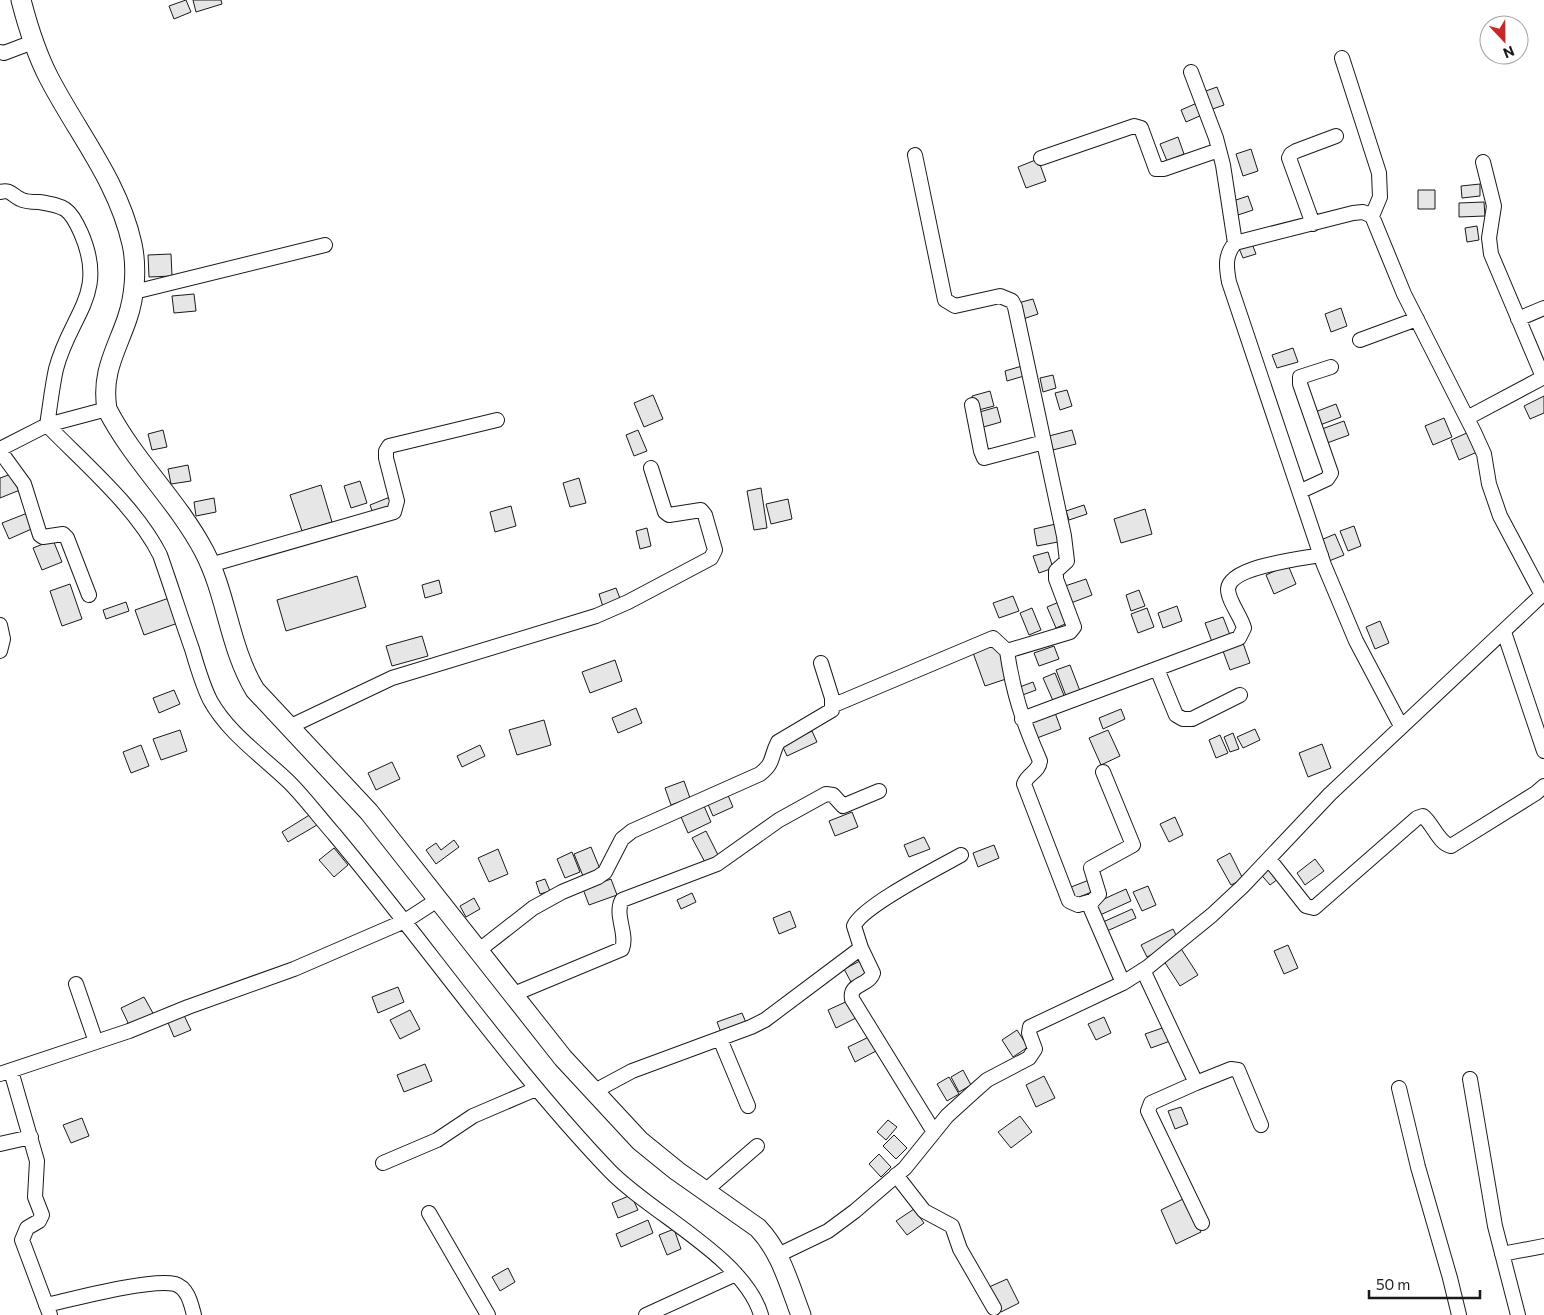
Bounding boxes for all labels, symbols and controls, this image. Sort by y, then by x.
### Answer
north arrow [1479,15,1529,65]
text: N [1501,43,1517,62]
scale bar [1369,1268,1480,1300]
text: 50 m [1376,1275,1410,1293]

